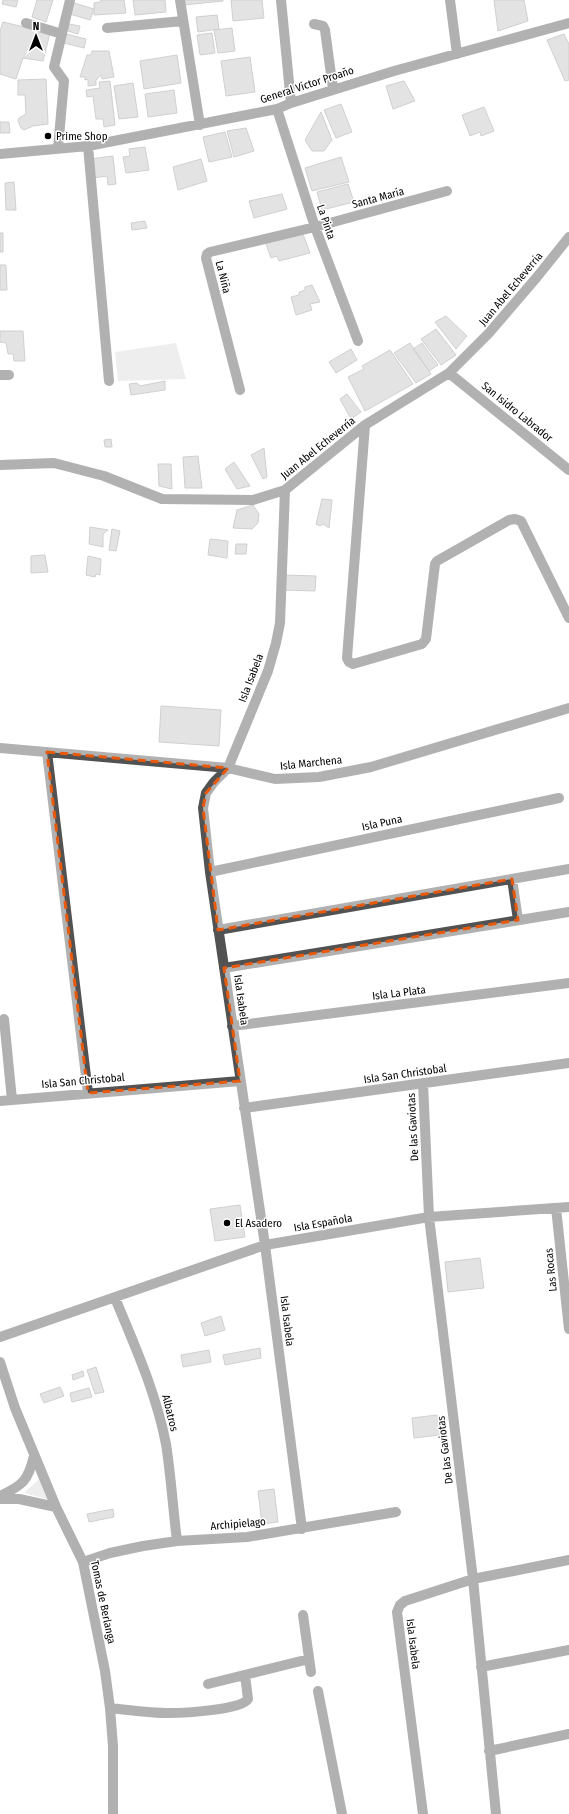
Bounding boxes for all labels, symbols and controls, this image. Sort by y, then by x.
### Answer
north arrow [16,16,56,56]
text: N [33,20,39,33]
street label: General Victor Proaño [259,64,356,106]
place label: Prime Shop [56,130,108,143]
marker: Prime Shop [43,131,53,141]
street label: Santa María [351,185,405,211]
street label: La Pinta [314,203,338,241]
street label: Juan Abel Echeverria [476,250,546,328]
street label: La Niña [213,259,233,295]
street label: San Isidro Labrador [479,379,555,445]
street label: Juan Abel Echeverría [278,414,358,482]
street label: Isla Isabela [236,652,266,704]
street label: Isla Marchena [279,753,343,773]
street label: Isla Puna [361,812,403,834]
street label: Isla Isabela [231,974,251,1026]
street label: Isla La Plata [371,983,427,1003]
street label: Isla San Christobal [363,1062,447,1086]
street label: Isla San Christobal [41,1071,125,1091]
street label: De las Gaviotas [405,1092,421,1161]
street label: Isla Española [293,1211,353,1235]
place label: El Asadero [235,1217,282,1230]
marker: El Asadero [222,1218,232,1228]
street label: Las Rocas [542,1247,560,1292]
street label: Isla Isabela [277,1295,297,1347]
street label: Albatros [159,1393,181,1433]
street label: De las Gaviotas [434,1415,456,1485]
street label: Archipielago [210,1515,266,1533]
street label: Tomas de Berlanga [88,1559,118,1645]
street label: Isla Isabela [403,1618,423,1670]

